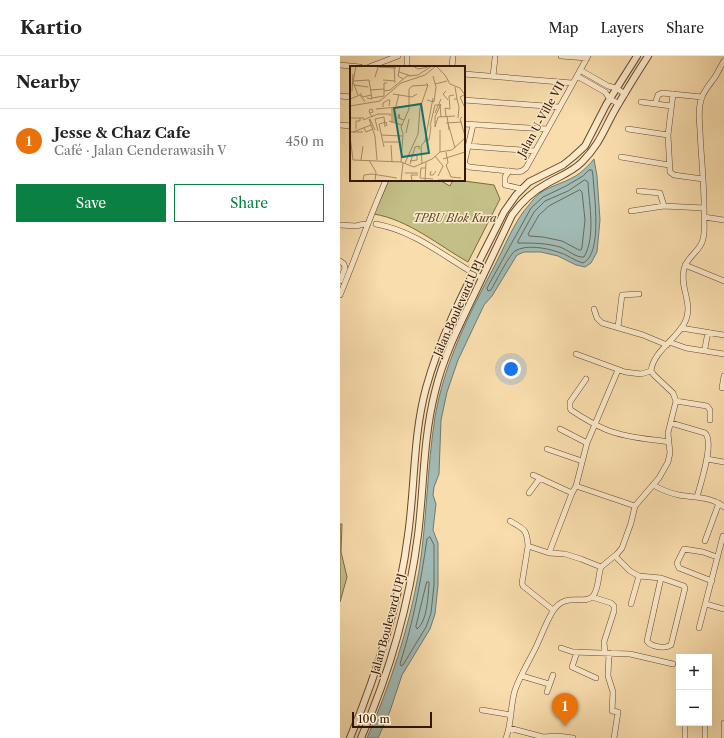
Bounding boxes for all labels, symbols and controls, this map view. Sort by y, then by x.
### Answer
text: Kartio [20,16,82,39]
text: Map [548,19,578,37]
text: Layers [600,19,644,37]
text: Share [666,19,704,37]
inset map [350,66,465,181]
text: Nearby [16,72,80,92]
street label: Jalan U-Ville VII [514,79,568,161]
text: Jesse & Chaz Cafe [54,123,190,142]
text: 1 [26,133,32,149]
text: 450 m [286,133,324,149]
text: Café · Jalan Cenderawasih V [54,142,227,158]
button: Save [16,184,166,222]
button: Share [174,184,324,222]
park label: TPBU Blok Kura [413,211,497,225]
street label: Jalan Boulevard UPJ [430,258,486,360]
your location [501,359,521,379]
street label: Jalan Boulevard UPJ [367,572,408,678]
map controls [676,654,712,726]
button: + [676,654,712,690]
button: − [676,690,712,726]
pin: 1 [552,693,578,726]
scale bar [352,710,432,729]
text: 100 m [358,712,390,726]

